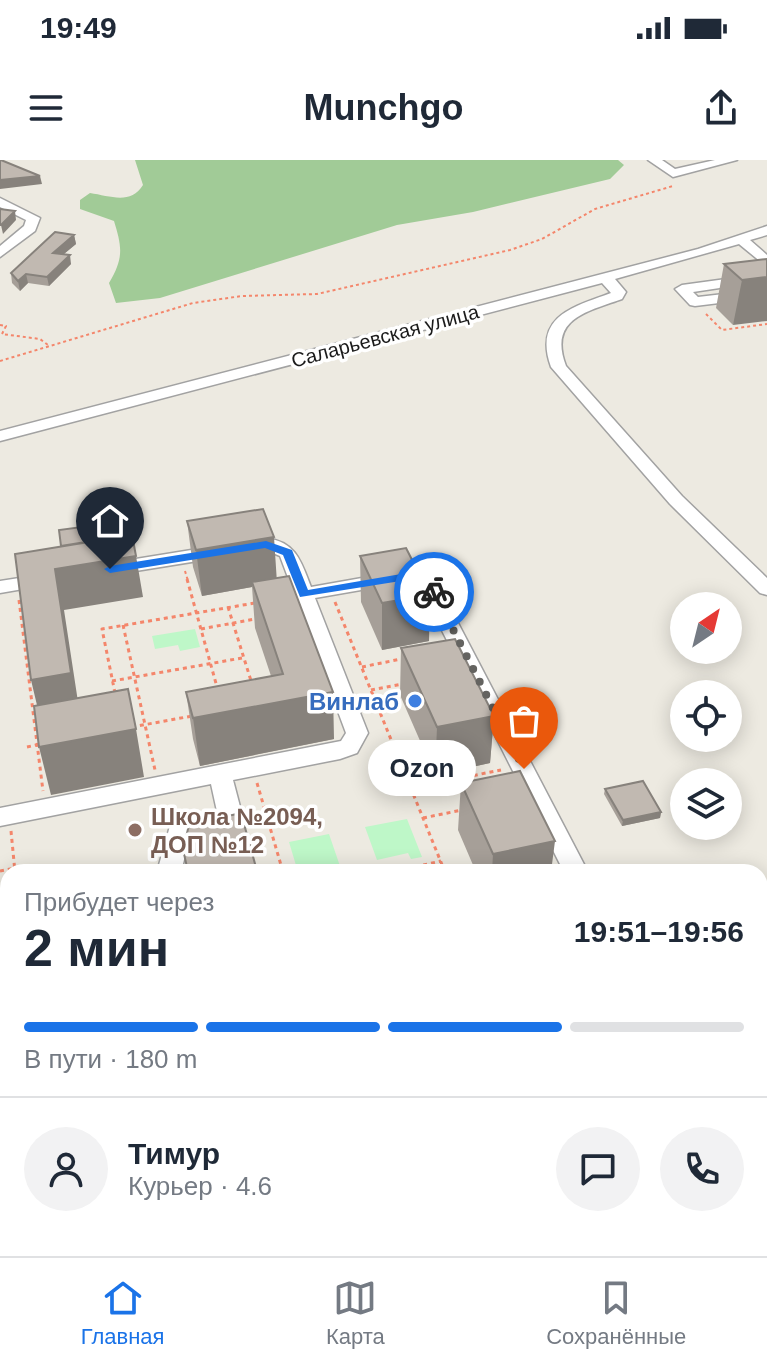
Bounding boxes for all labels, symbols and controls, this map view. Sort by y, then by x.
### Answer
text: 19:49 [40,11,117,44]
icon: menu [24,86,68,130]
icon: share [699,86,743,130]
text: Munchgo [304,87,463,128]
street label: Саларьевская улица [289,300,482,372]
pin [76,487,144,569]
icon: home [88,499,132,543]
courier [394,552,474,632]
icon: bike [412,570,456,614]
north arrow [670,592,742,664]
map controls [670,592,742,840]
button: locate [670,680,742,752]
pin [490,687,558,769]
place label: Винлаб [309,688,399,715]
marker: Винлаб [406,692,424,710]
icon: bag [502,699,546,743]
callout: Ozon [368,741,476,797]
text: Ozon [390,753,455,783]
button: layers [670,768,742,840]
place label: Школа №2094, ДОП №12 [151,803,323,858]
marker: Школа №2094, ДОП №12 [126,821,144,839]
text: Прибудет через [24,887,214,917]
text: 19:51–19:56 [574,915,744,948]
text: 2 мин [24,919,169,977]
text: В пути · 180 m [24,1044,197,1074]
button: person [24,1127,108,1211]
button: chat [556,1127,640,1211]
button: phone [660,1127,744,1211]
text: Тимур [128,1137,220,1170]
text: Курьер · 4.6 [128,1171,272,1201]
tab: Главная [81,1276,164,1350]
tab: Карта [326,1276,385,1350]
tab: Сохранённые [546,1276,686,1350]

